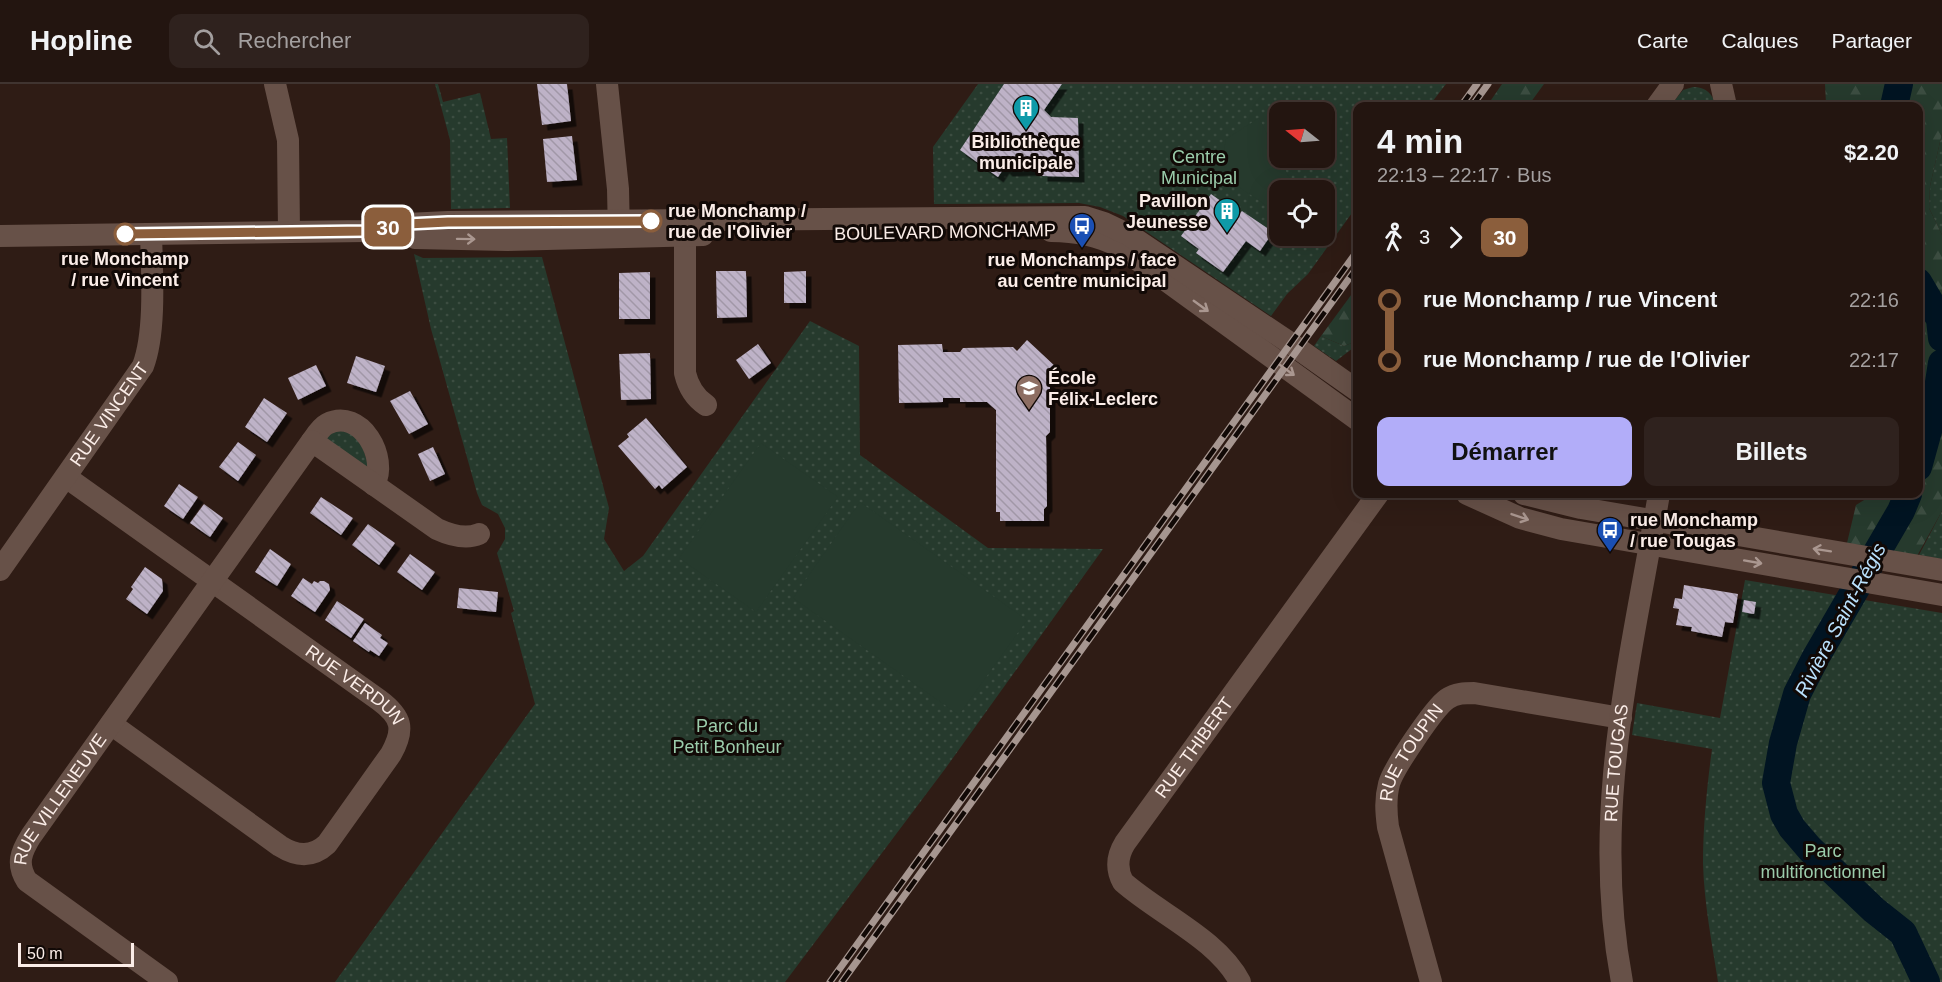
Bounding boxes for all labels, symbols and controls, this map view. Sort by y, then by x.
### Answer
search box [169,14,589,68]
text: Hopline [30,25,133,56]
icon: search [190,25,223,58]
text: Rechercher [238,28,351,53]
text: Carte [1637,29,1688,52]
text: Calques [1721,29,1798,52]
text: Partager [1831,29,1912,52]
building icon: Bibliothèque municipale [1011,93,1041,131]
north arrow [1269,102,1335,168]
map controls [1269,102,1335,246]
text: 4 min [1377,123,1463,160]
place label: Bibliothèque municipale [972,132,1081,173]
text: $2.20 [1844,140,1899,165]
park label: Centre Municipal [1161,147,1237,188]
text: 22:13 – 22:17 · Bus [1377,164,1552,186]
button: locate [1269,180,1335,246]
place label: Pavillon Jeunesse [1126,191,1208,232]
building icon: Pavillon Jeunesse [1212,196,1242,234]
place label: rue Monchamp / rue de l'Olivier [668,201,806,242]
line badge: 30 [361,208,415,246]
marker: rue Monchamp / rue de l'Olivier [640,210,662,232]
bus stop icon: rue Monchamps / face au centre municipal [1067,211,1097,249]
text: 30 [376,216,400,239]
street label: BOULEVARD MONCHAMP [834,220,1056,244]
icon: walk [1377,221,1410,254]
icon: forward [1439,221,1472,254]
marker: rue Monchamp / rue Vincent [114,223,136,245]
text: 3 [1419,226,1430,248]
text: 30 [1493,226,1516,249]
one-way arrow [455,233,475,244]
place label: rue Monchamp / rue Vincent [61,249,189,290]
place label: rue Monchamps / face au centre municipal [987,250,1177,291]
text: rue Monchamp / rue Vincent [1423,287,1717,312]
text: 22:16 [1849,289,1899,311]
one-way arrow [1193,300,1209,312]
text: rue Monchamp / rue de l'Olivier [1423,347,1750,372]
text: 22:17 [1849,349,1899,371]
street label: RUE VINCENT [66,359,152,470]
one-way arrow [1279,364,1295,377]
place label: École Félix-Leclerc [1048,367,1158,409]
school or university icon: École Félix-Leclerc [1014,373,1044,411]
button: Démarrer [1377,417,1632,486]
button: Billets [1644,417,1899,486]
place label: rue Monchamp / rue Tougas [1630,510,1758,551]
one-way arrow [1510,513,1529,524]
bus stop icon: rue Monchamp / rue Tougas [1595,515,1625,553]
water label: Rivière Saint-Régis [1790,539,1890,701]
one-way arrow [1813,544,1832,555]
one-way arrow [1742,557,1762,568]
street label: RUE VERDUN [302,641,408,728]
street label: RUE THIBERT [1151,693,1237,802]
street label: RUE TOUPIN [1376,700,1447,802]
street label: RUE TOUGAS [1601,703,1632,822]
park label: Parc du Petit Bonheur [672,716,782,757]
street label: RUE VILLENEUVE [10,730,110,866]
park label: Parc multifonctionnel [1760,841,1886,882]
scale bar [18,940,134,968]
text: 50 m [27,945,63,962]

